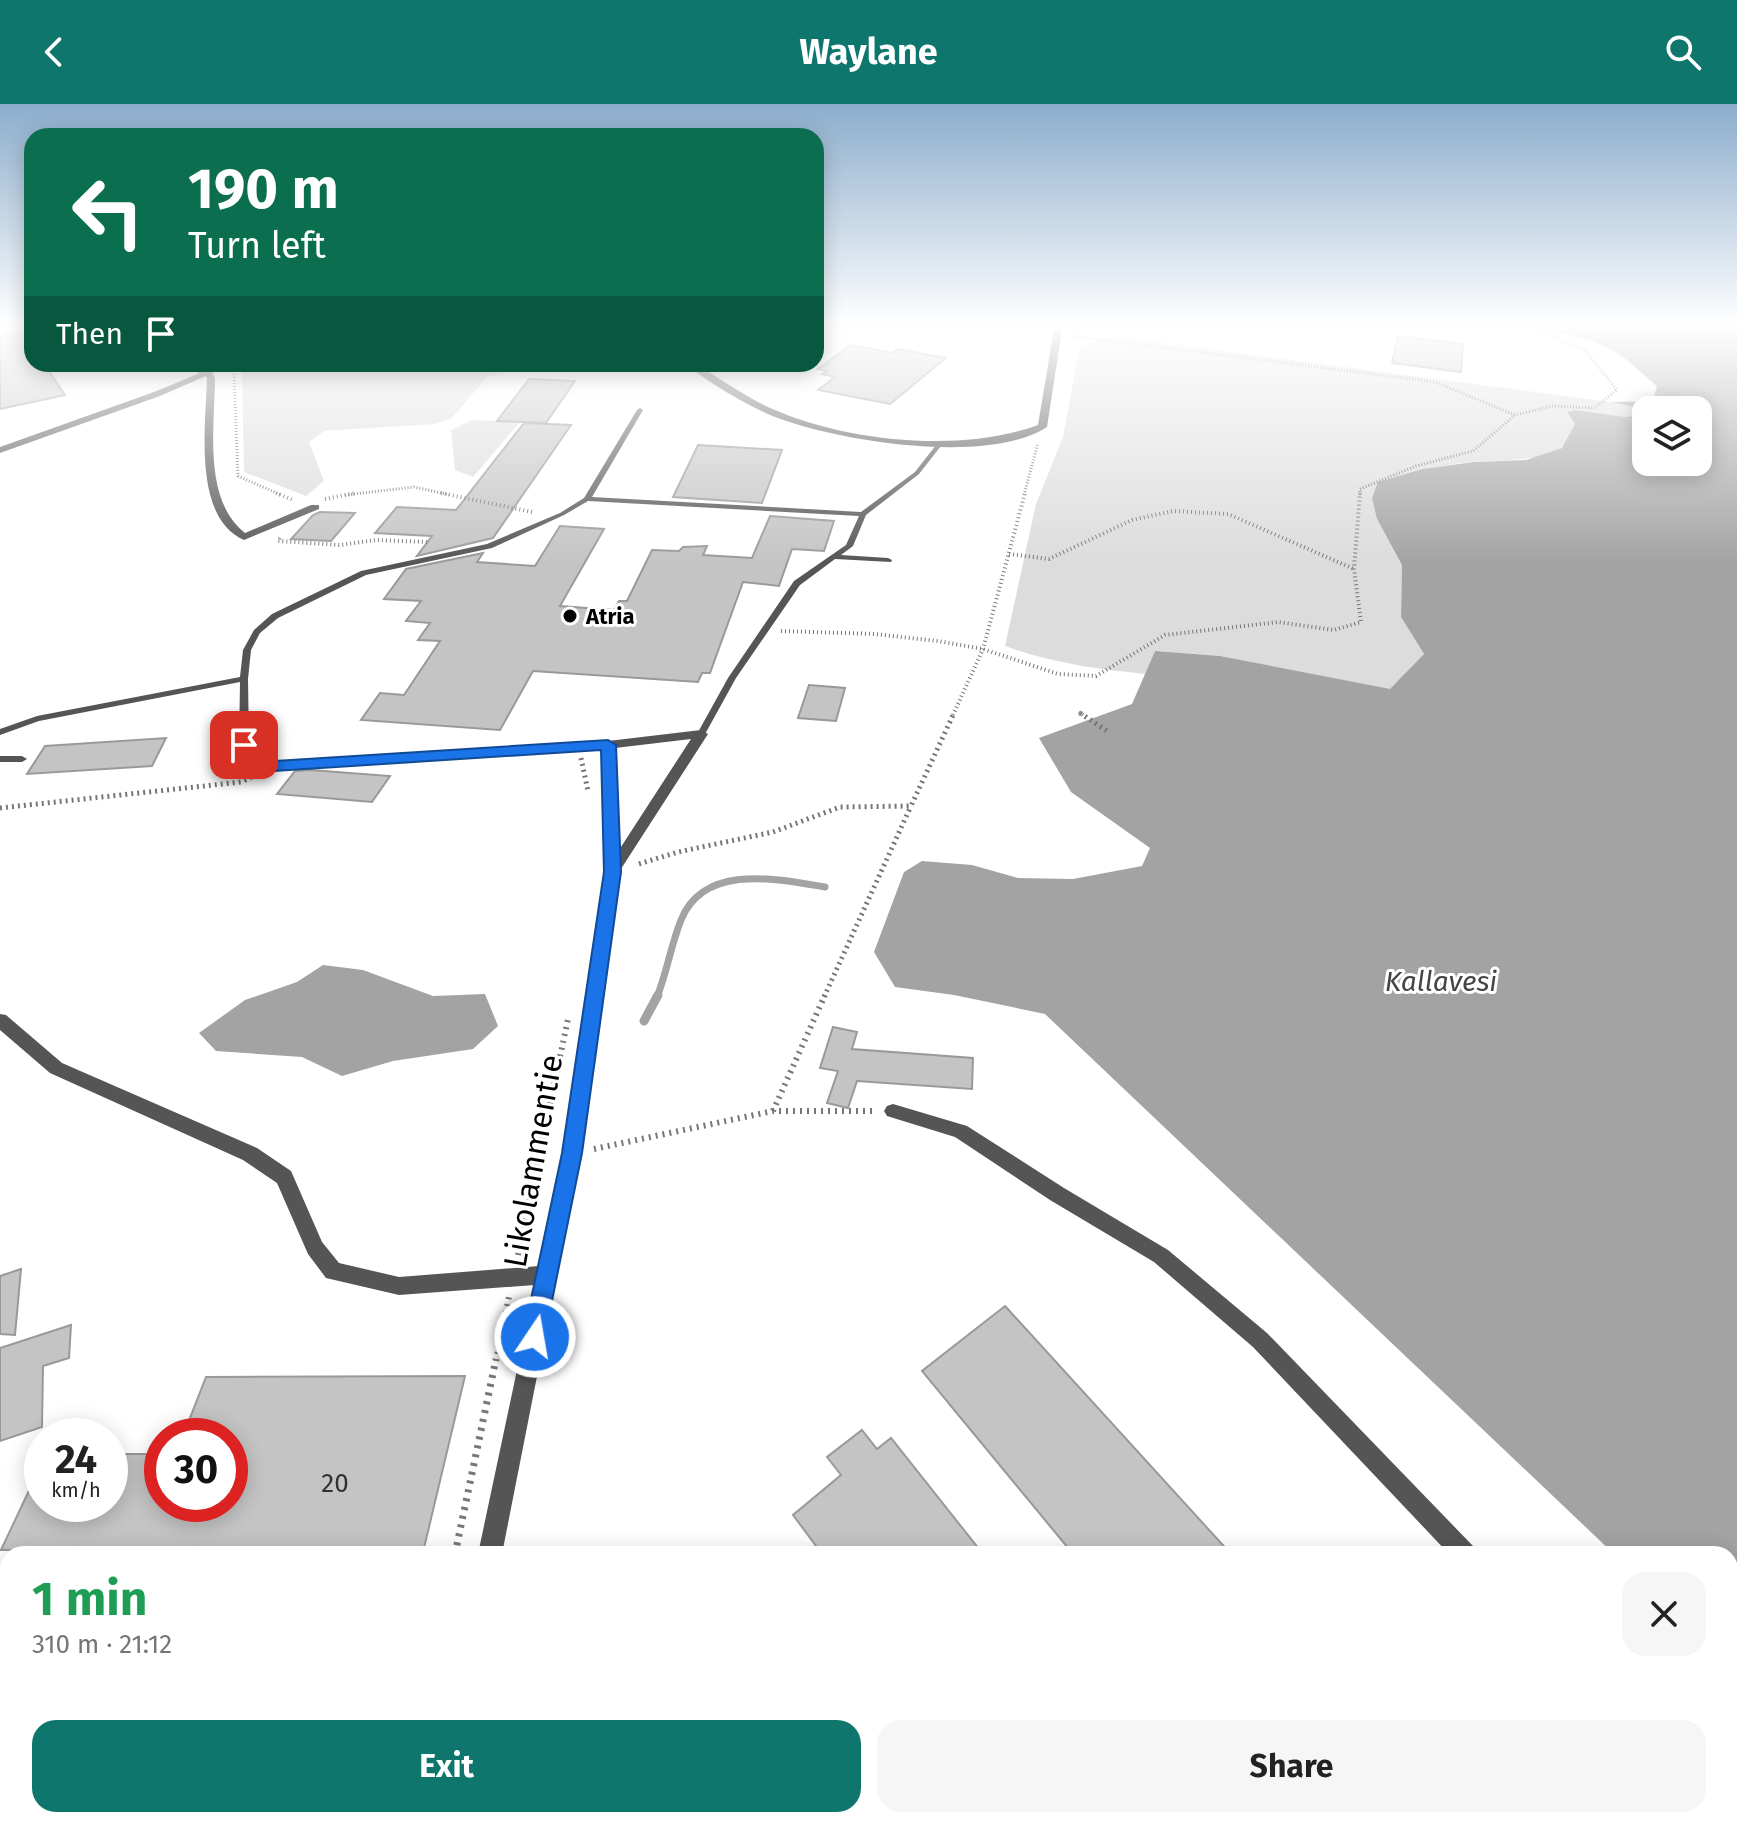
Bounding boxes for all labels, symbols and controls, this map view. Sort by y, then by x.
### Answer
icon: back [32,30,76,74]
text: Waylane [799,30,938,74]
icon: search [1661,30,1705,74]
text: 190 m [188,156,339,223]
icon: left [56,160,160,264]
text: Turn left [188,224,326,268]
icon: arrive [139,312,183,356]
text: Then [56,316,123,352]
map controls [1632,396,1712,476]
button: layers [1632,396,1712,476]
place label: Atria [585,603,635,630]
marker: Atria [561,607,579,625]
pin [210,711,278,779]
icon: arrive [222,723,266,767]
water label: Kallavesi [1385,965,1497,998]
street label: Likolammentie [496,1052,570,1270]
position arrow [493,1295,577,1379]
speed limit sign: 30 [144,1418,248,1522]
text: 24 [55,1436,97,1484]
house number: 20 [321,1468,349,1499]
text: km/h [51,1478,101,1502]
text: 1 min [32,1570,147,1628]
button: close [1622,1572,1706,1656]
text: 310 m · 21:12 [32,1629,172,1660]
button: Exit [32,1720,861,1812]
button: Share [877,1720,1706,1812]

